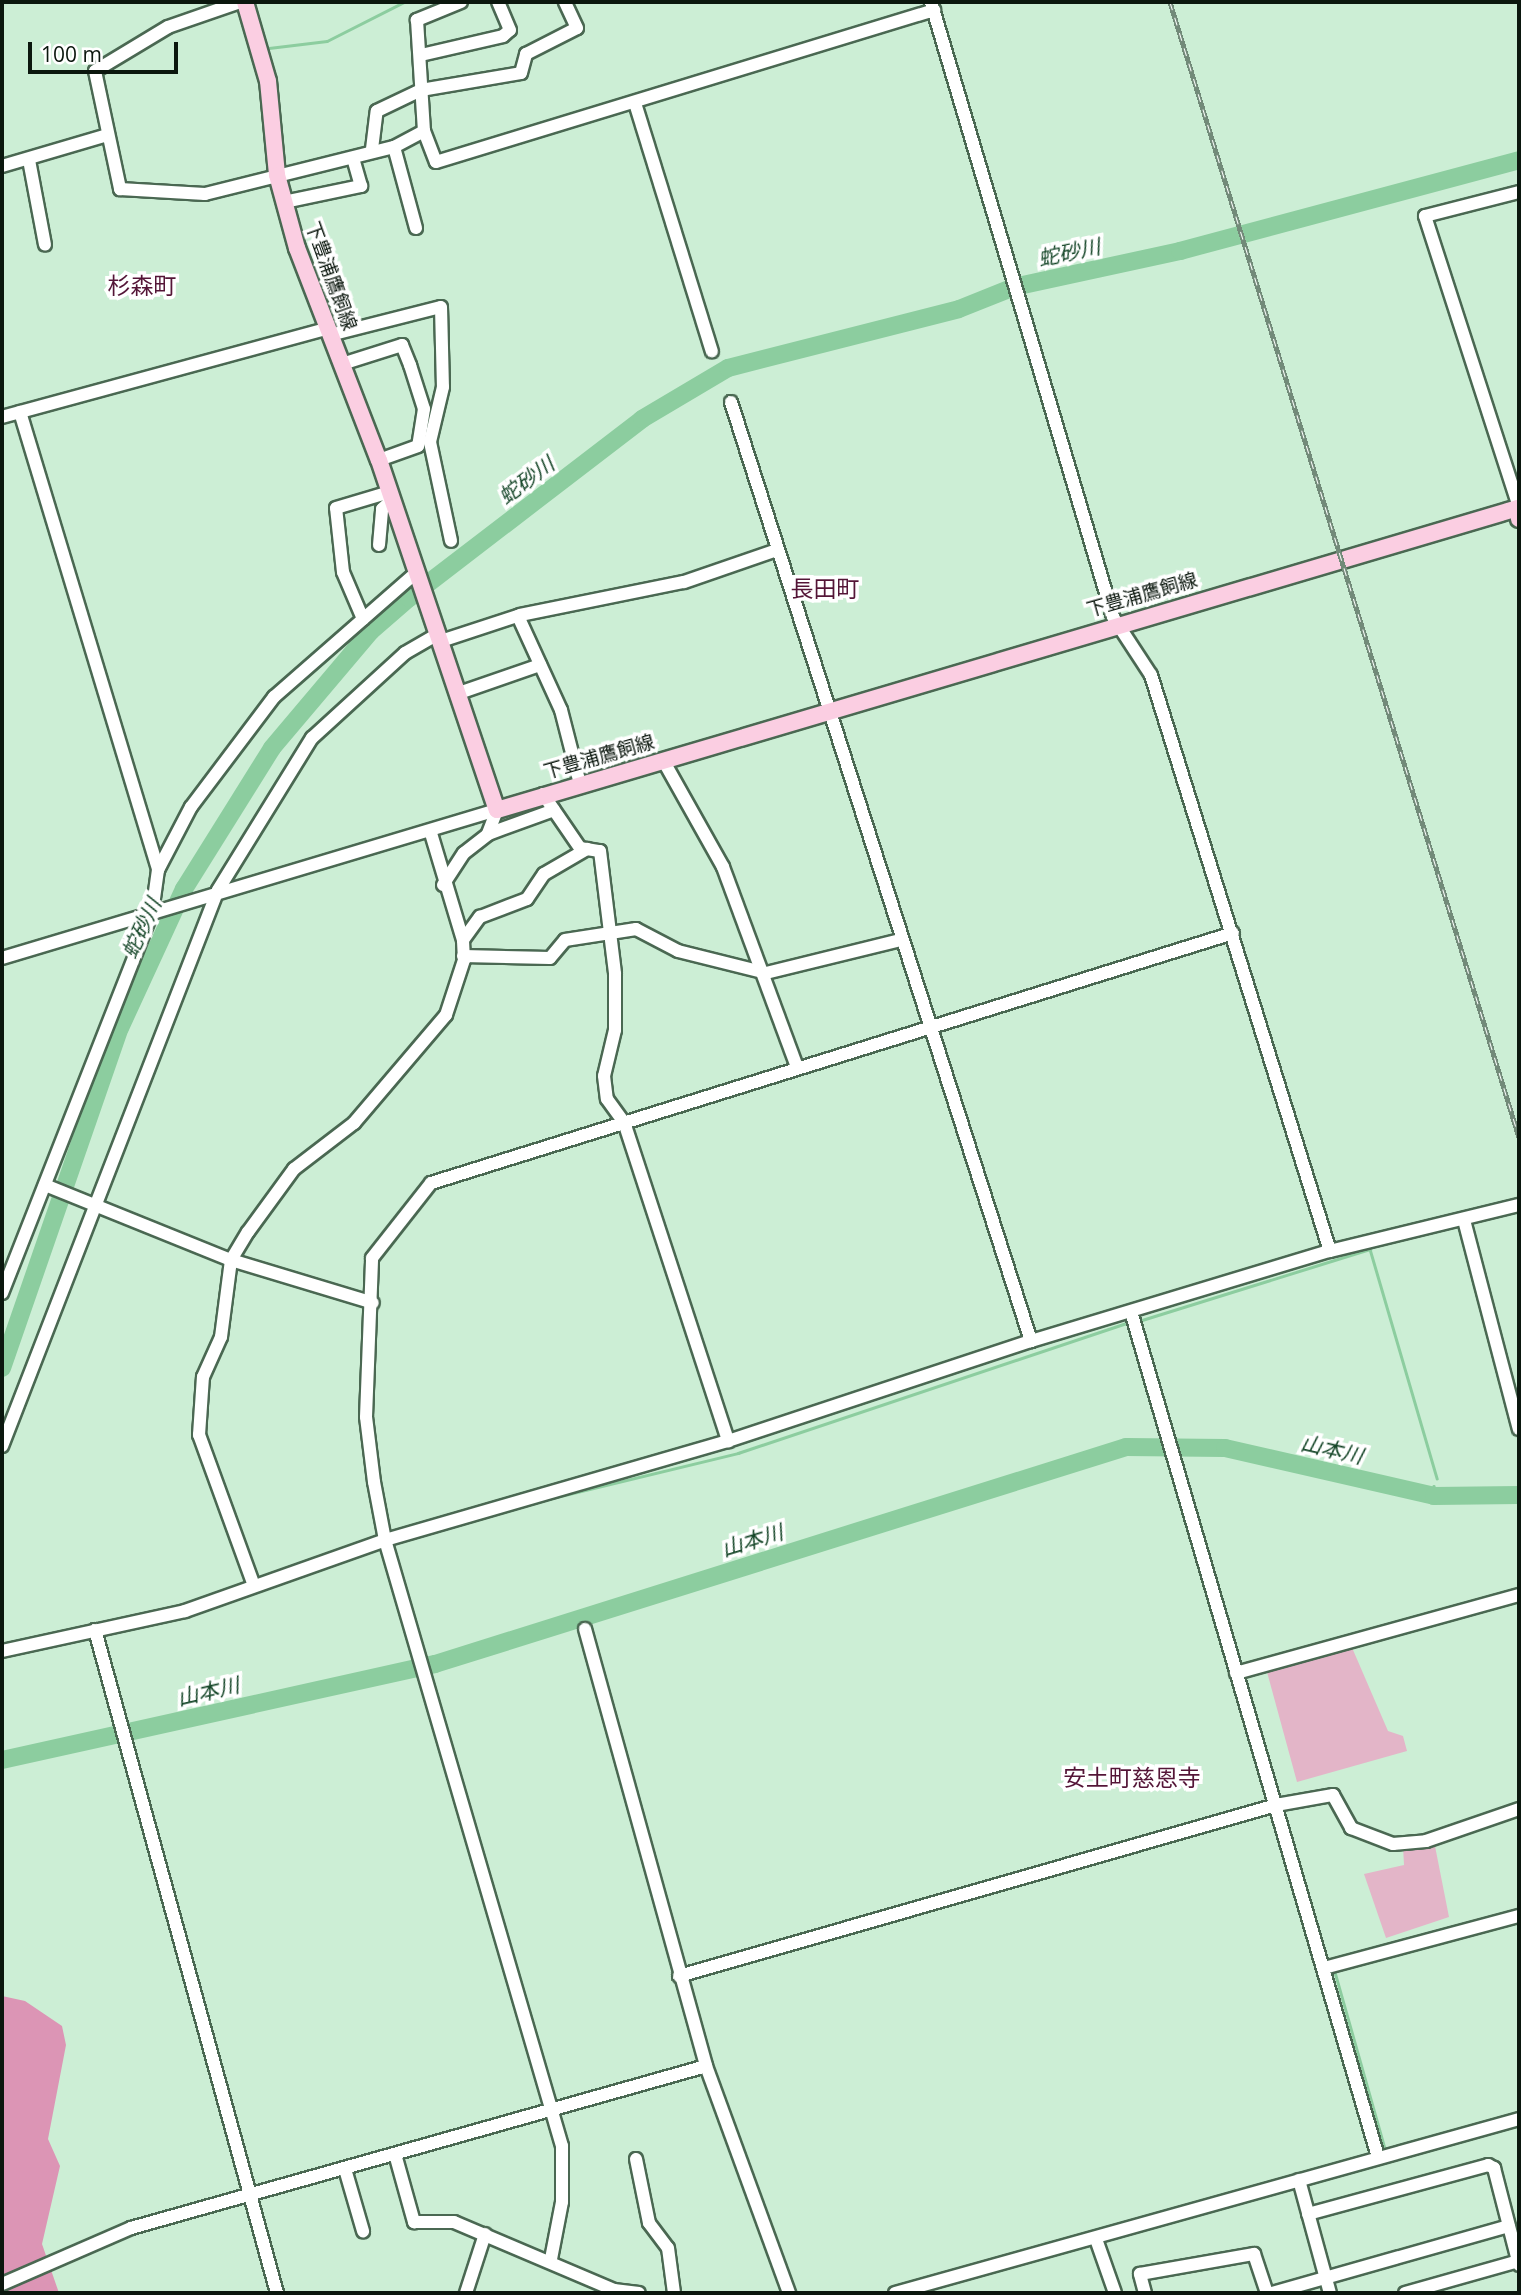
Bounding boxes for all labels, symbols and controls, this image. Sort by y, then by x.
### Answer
scale bar [32,28,182,72]
text: 100 m [41,40,102,68]
street label: 下豊浦鷹飼線 [301,219,361,333]
water label: 蛇砂川 [1036,233,1102,271]
district label: 杉森町 [108,271,176,299]
water label: 蛇砂川 [493,451,559,509]
street label: 下豊浦鷹飼線 [1084,568,1200,622]
district label: 長田町 [791,574,859,602]
street label: 下豊浦鷹飼線 [541,730,657,784]
water label: 蛇砂川 [116,894,166,962]
water label: 山本川 [1298,1430,1366,1468]
water label: 山本川 [718,1519,786,1561]
water label: 山本川 [174,1672,242,1710]
district label: 安土町慈恩寺 [1063,1763,1201,1791]

